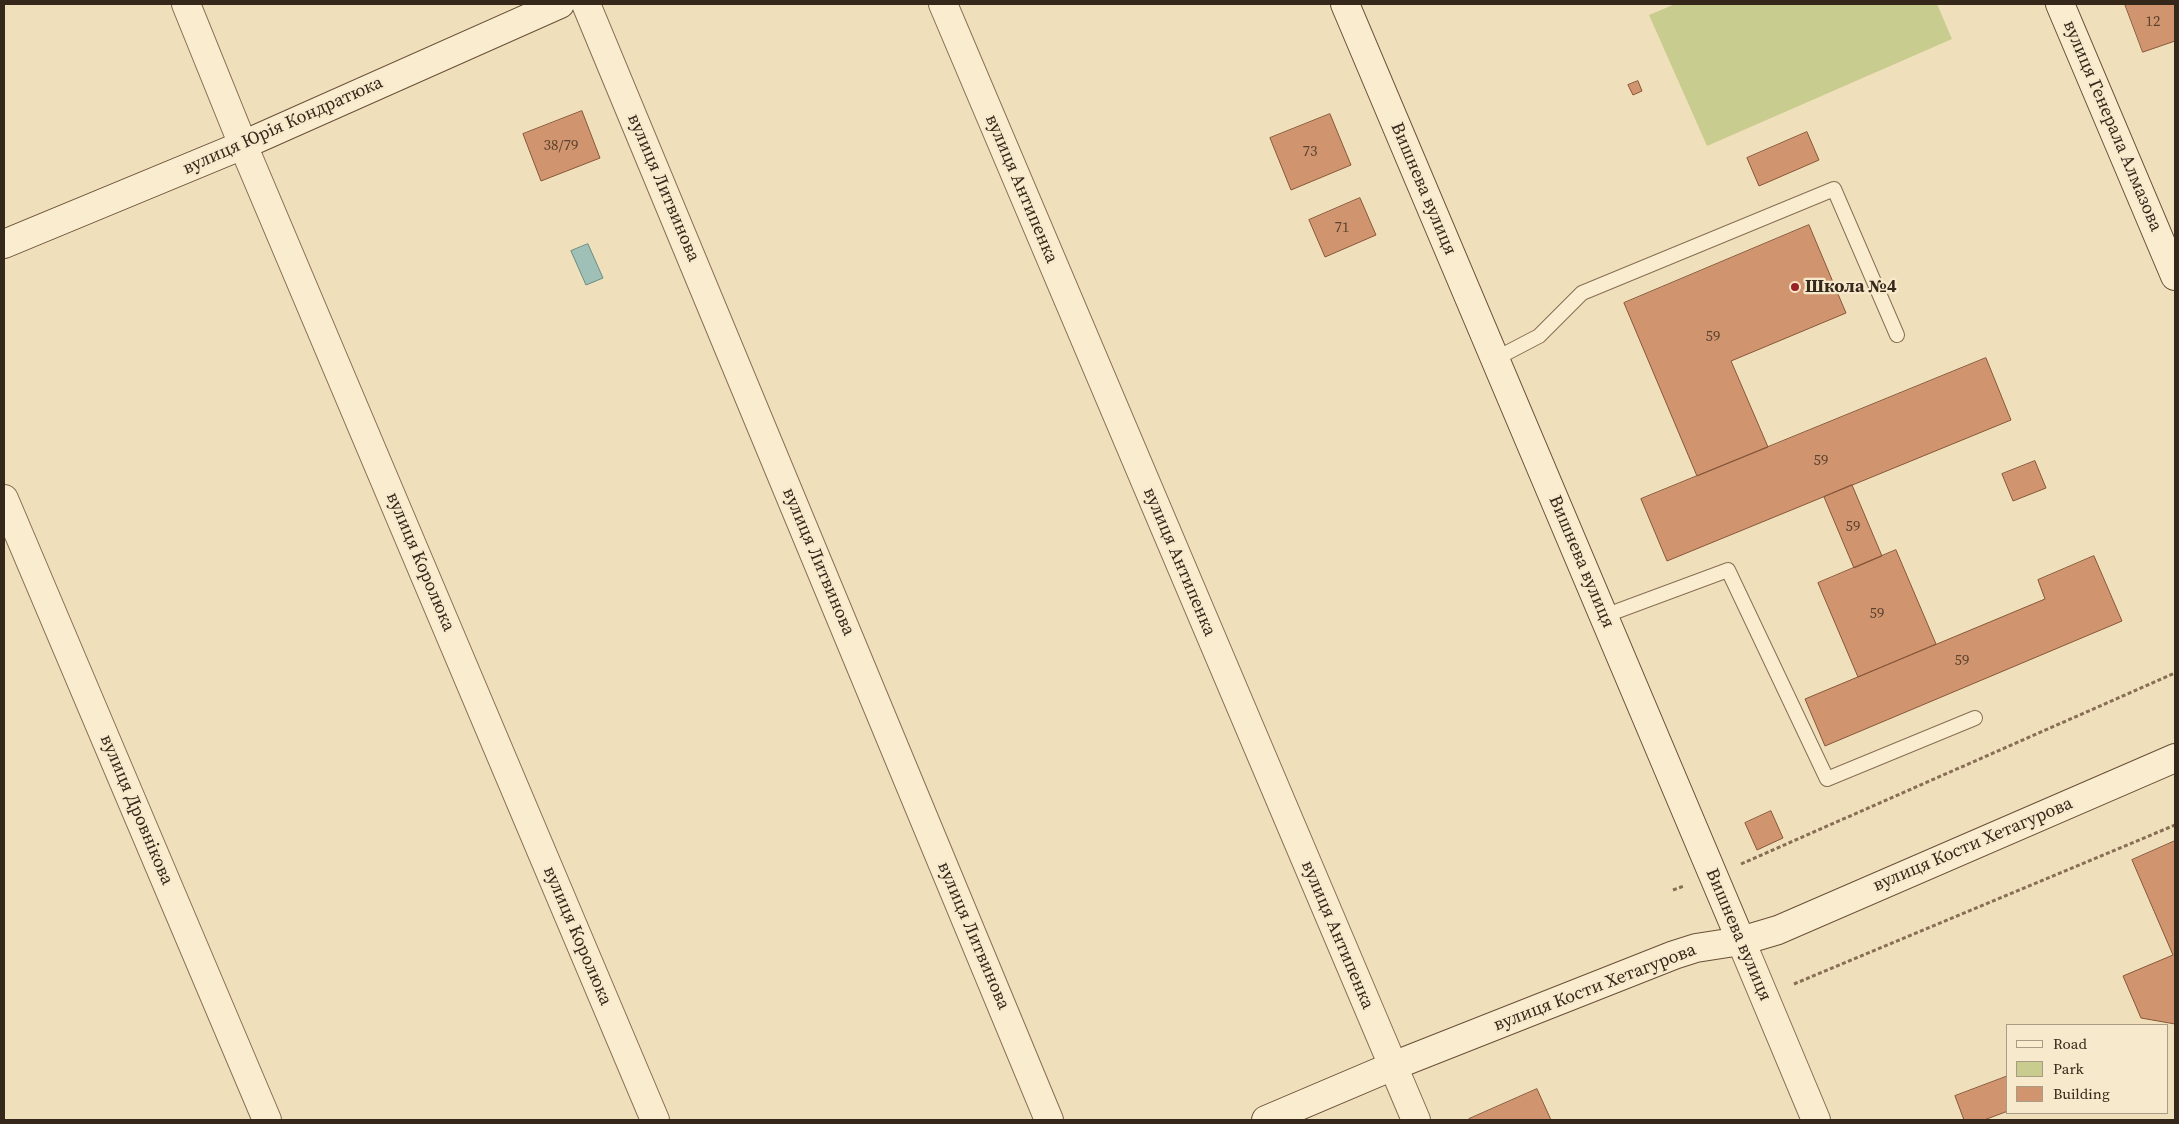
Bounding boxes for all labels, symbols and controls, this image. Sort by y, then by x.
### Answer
house number: 12 [2146,13,2160,31]
street label: вулиця Генерала Алмазова [2058,17,2166,235]
street label: вулиця Юрія Кондратюка [180,72,386,180]
street label: вулиця Литвинова [622,111,704,265]
street label: вулиця Антипенка [980,111,1062,267]
street label: Вишнева вулиця [1385,120,1461,258]
house number: 38/79 [544,137,578,155]
house number: 73 [1303,143,1317,161]
house number: 71 [1335,219,1349,237]
place label: Школа №4 [1805,276,1897,298]
marker: Школа №4 [1789,281,1801,293]
house number: 59 [1706,328,1720,346]
house number: 59 [1814,452,1828,470]
street label: вулиця Антипенка [1138,484,1220,640]
street label: вулиця Литвинова [777,485,859,639]
street label: вулиця Королюка [381,489,459,635]
street label: Вишнева вулиця [1543,493,1619,631]
house number: 59 [1846,518,1860,536]
house number: 59 [1870,605,1884,623]
house number: 59 [1955,652,1969,670]
street label: вулиця Дровнікова [95,732,177,888]
street label: вулиця Кости Хетагурова [1870,793,2076,897]
street label: вулиця Антипенка [1296,857,1378,1013]
street label: вулиця Литвинова [932,859,1014,1013]
street label: вулиця Королюка [538,863,616,1009]
street label: Вишнева вулиця [1700,866,1776,1004]
street label: вулиця Кости Хетагурова [1491,939,1699,1037]
legend [2006,1024,2169,1114]
text: Road [2053,1033,2087,1054]
text: Park [2053,1058,2084,1079]
text: Building [2053,1083,2110,1104]

